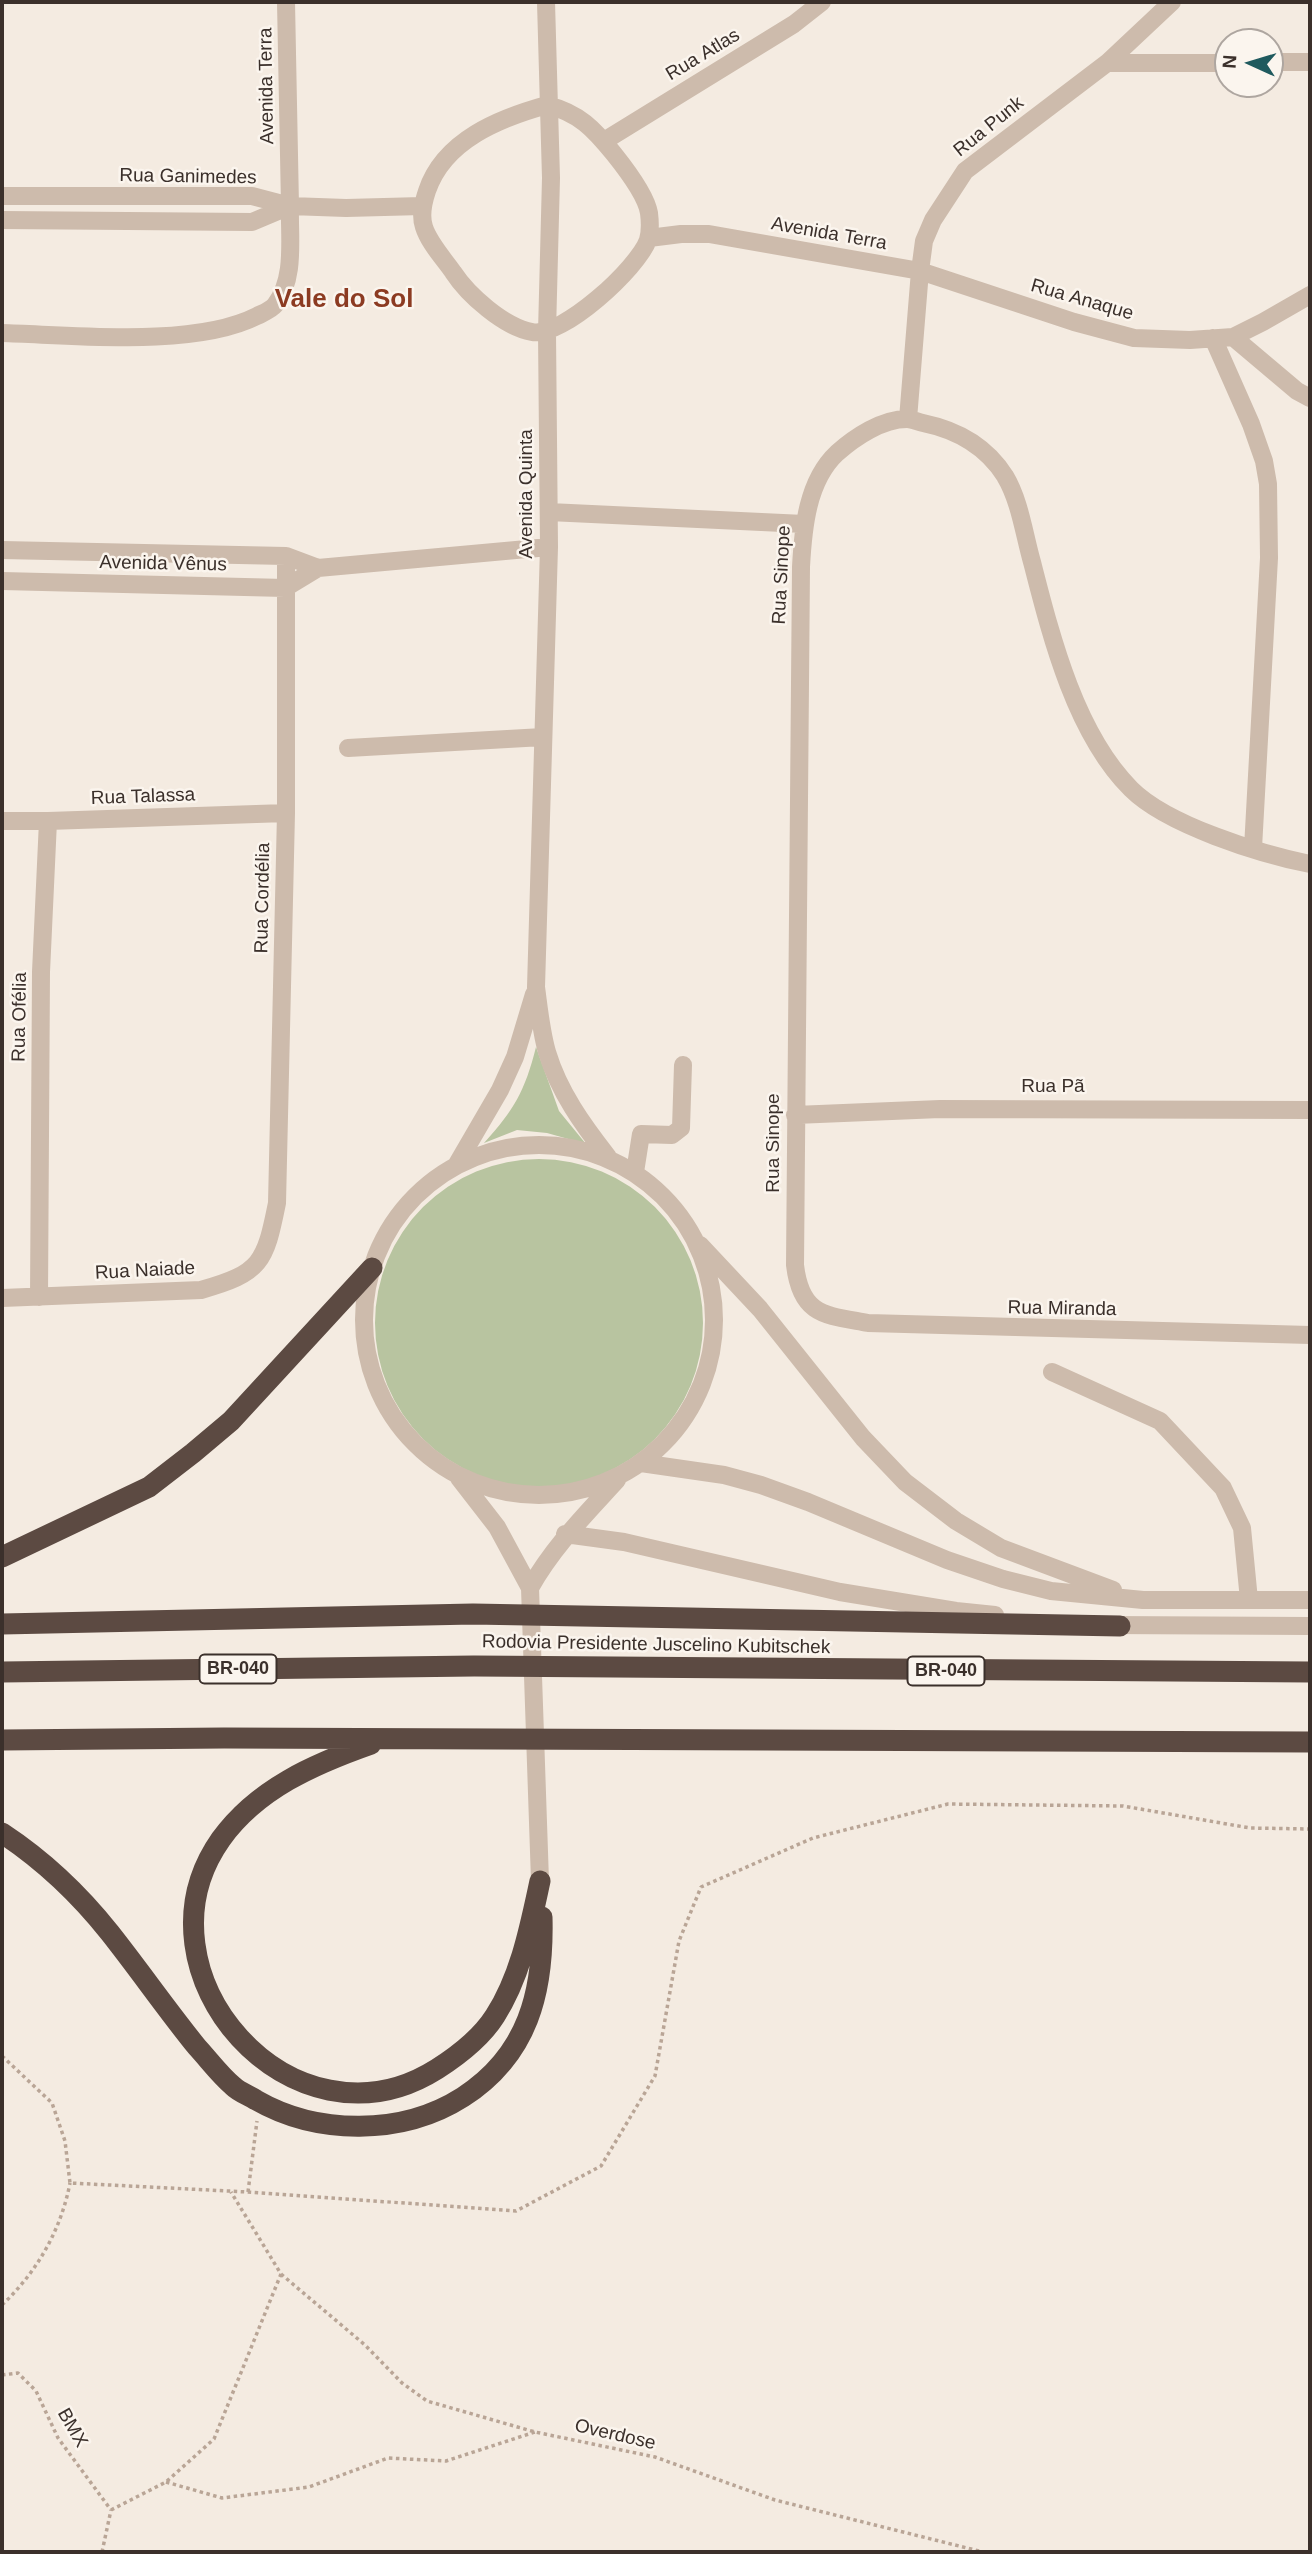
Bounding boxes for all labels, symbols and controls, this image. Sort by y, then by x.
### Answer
street label: Rua Atlas [662,24,744,86]
street label: Avenida Terra [255,27,279,145]
north arrow [1214,28,1284,98]
text: N [1219,54,1241,69]
street label: Rua Punk [949,92,1029,162]
street label: Rua Ganimedes [119,164,257,190]
street label: Avenida Terra [769,213,889,255]
street label: Rua Anaque [1028,274,1136,326]
district label: Vale do Sol [275,284,413,316]
street label: Avenida Quinta [516,429,538,559]
street label: Rua Sinope [768,525,796,625]
street label: Avenida Vênus [99,551,227,577]
street label: Rua Talassa [90,784,196,810]
street label: Rua Cordélia [251,842,275,954]
street label: Rua Ofélia [8,972,32,1062]
street label: Rua Pã [1021,1076,1085,1098]
street label: Rua Sinope [763,1093,785,1193]
street label: Rua Naiade [94,1257,196,1285]
street label: Rua Miranda [1007,1297,1117,1321]
street label: Rodovia Presidente Juscelino Kubitschek [482,1631,830,1659]
road number: BR-040 [200,1654,276,1684]
road number: BR-040 [908,1656,984,1686]
street label: BMX [52,2404,92,2452]
street label: Overdose [572,2415,658,2455]

